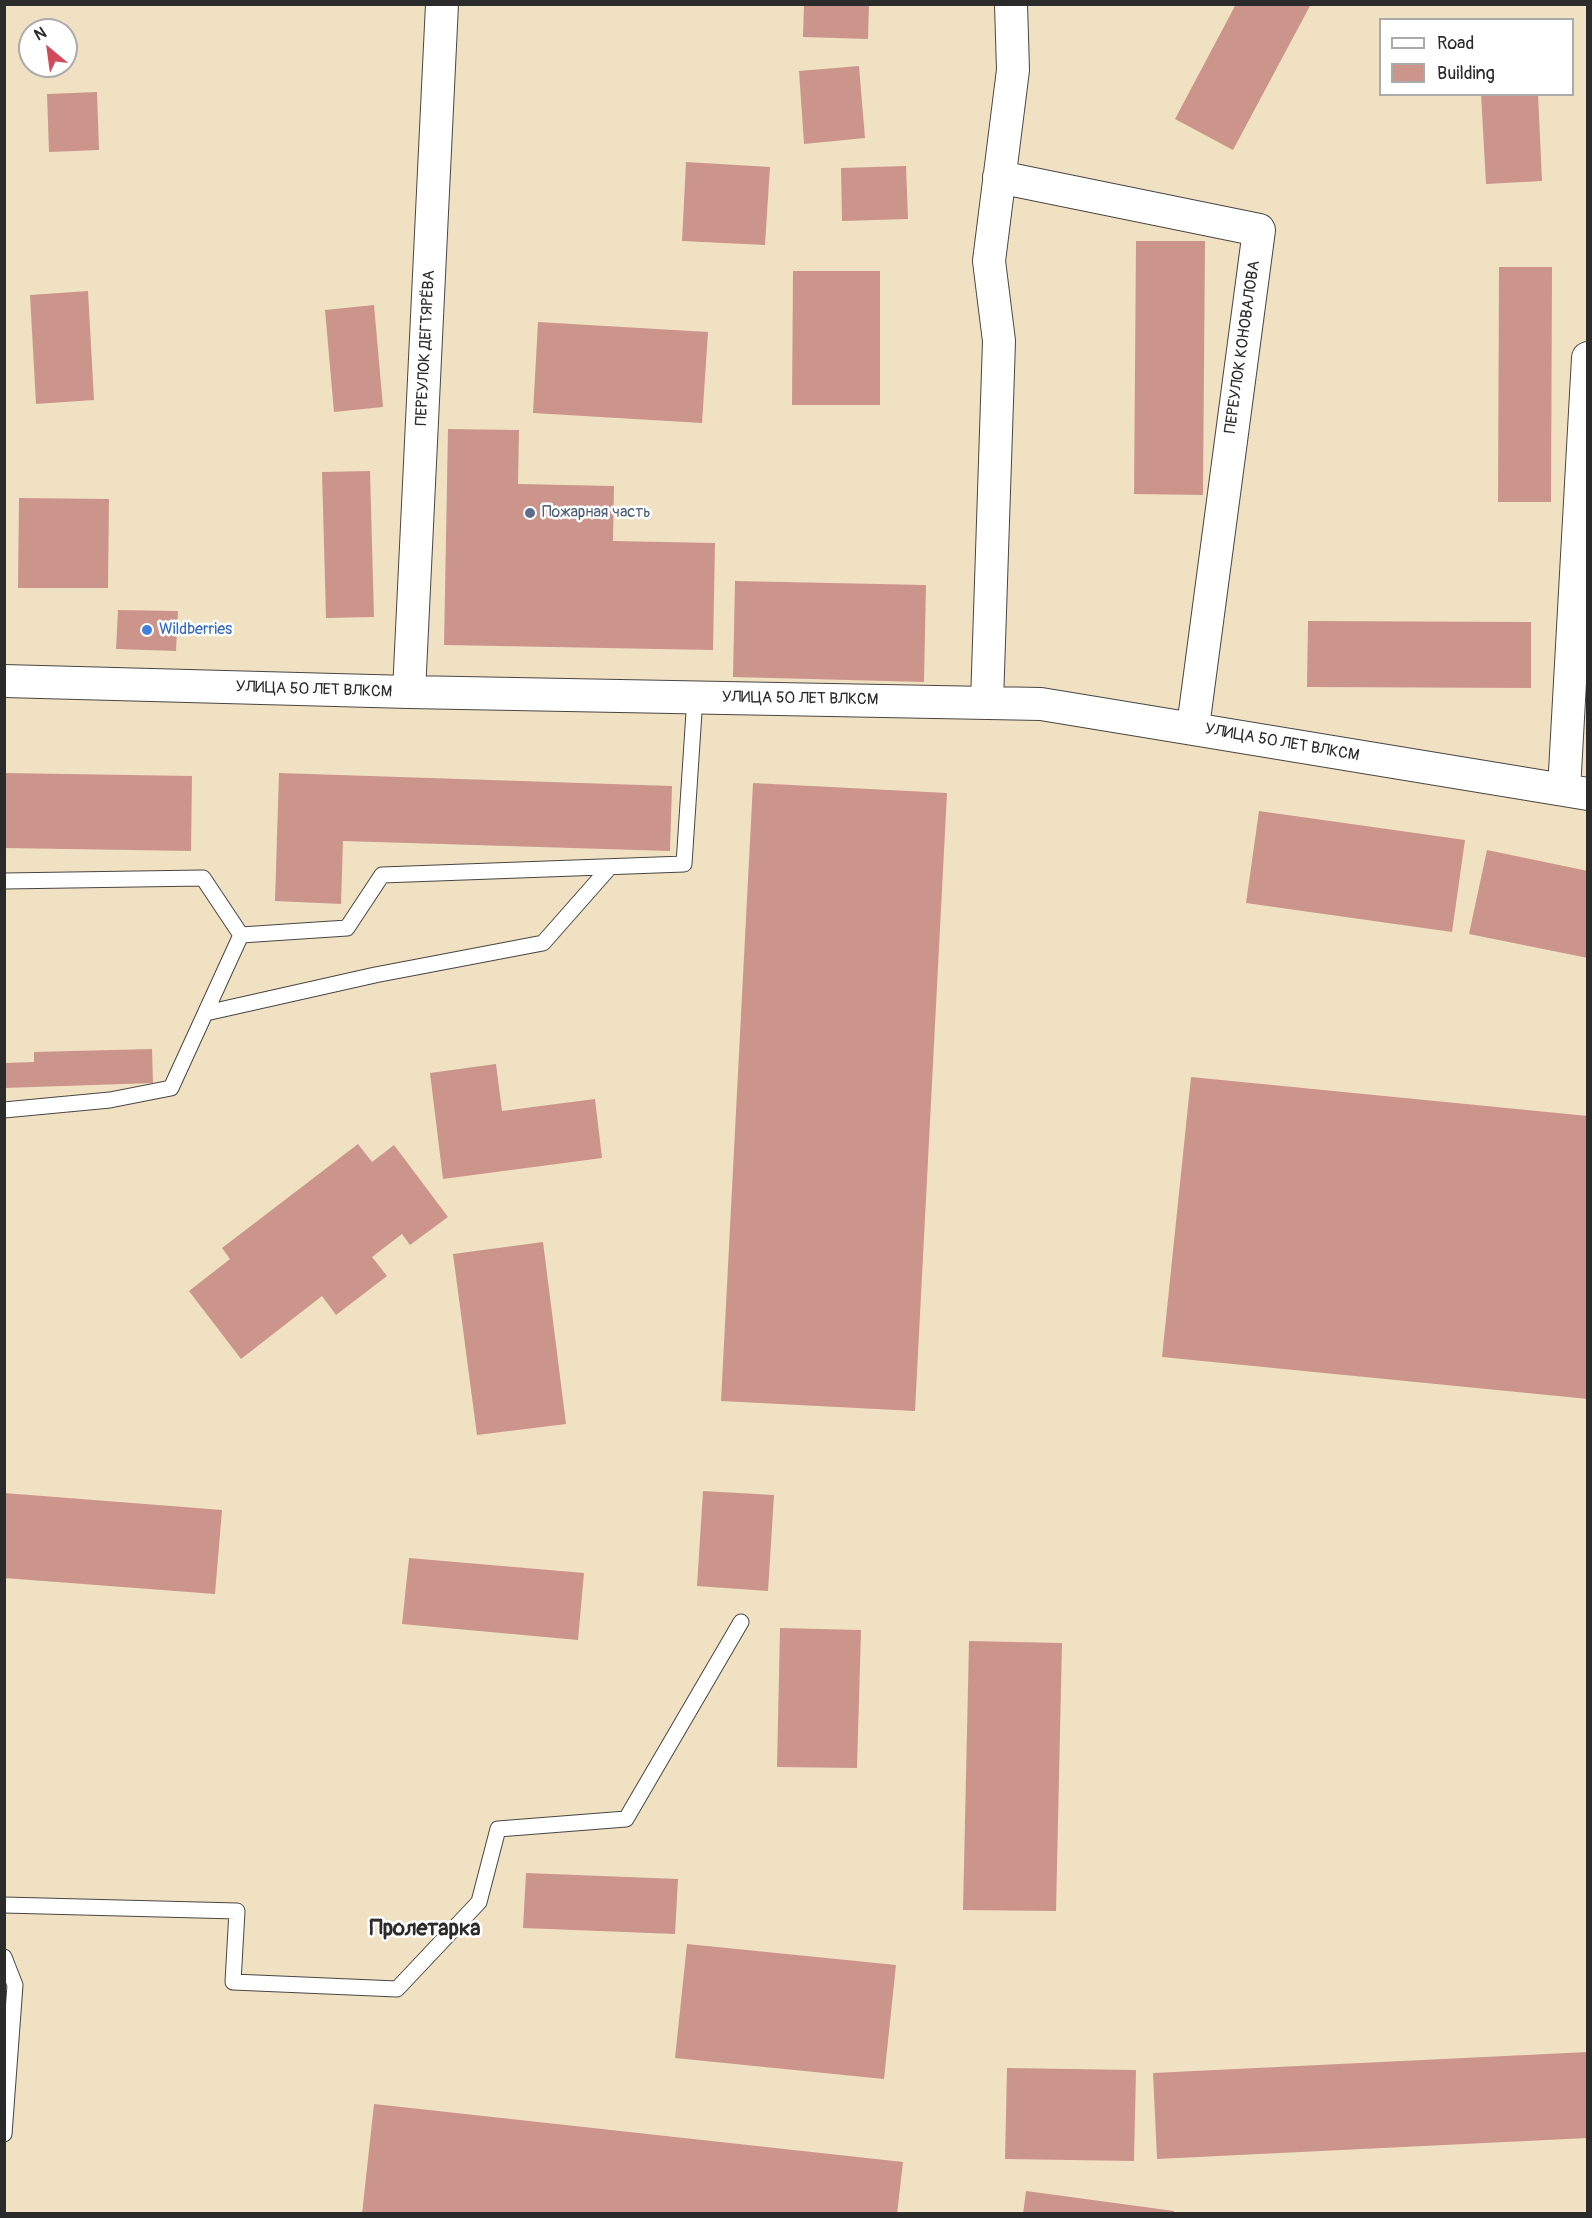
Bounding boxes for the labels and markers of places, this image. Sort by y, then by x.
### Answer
place label: Пожарная часть [542,503,651,523]
marker: Пожарная часть [523,506,537,520]
place label: Wildberries [159,620,232,640]
marker: Wildberries [140,623,154,637]

